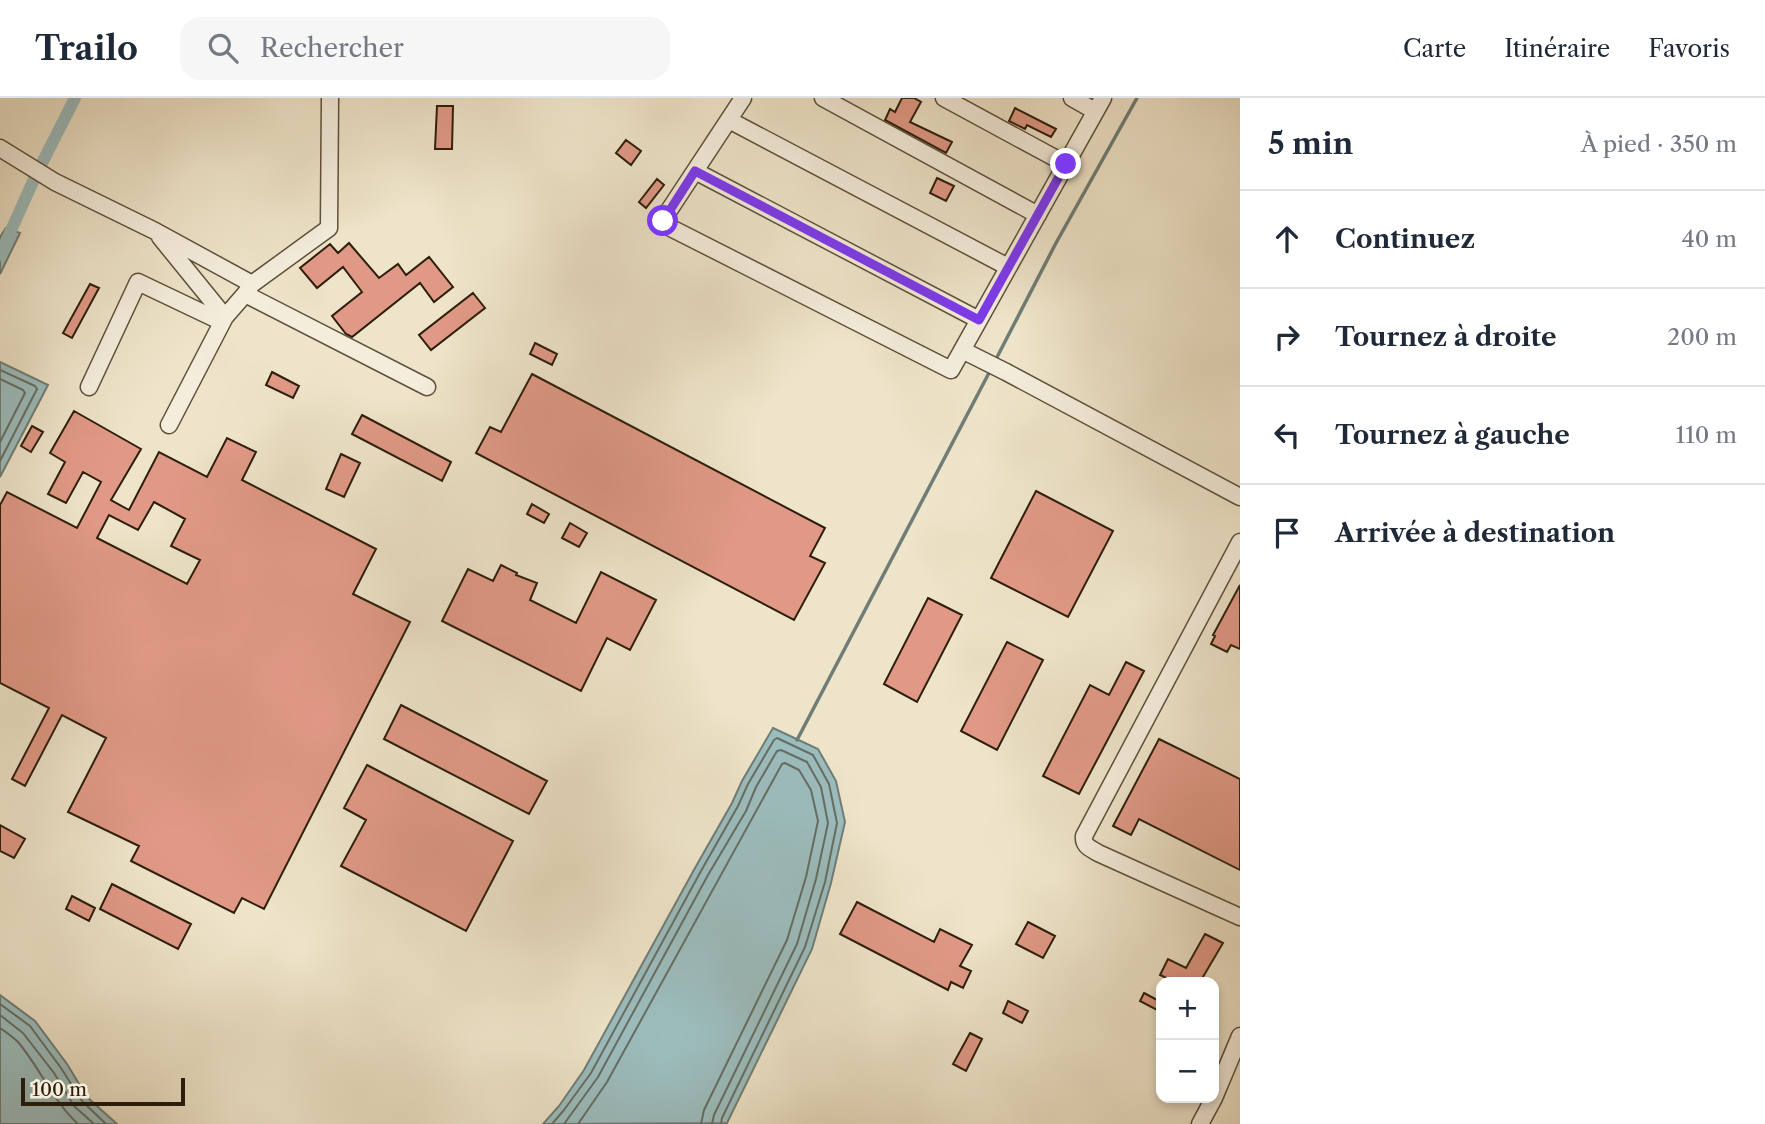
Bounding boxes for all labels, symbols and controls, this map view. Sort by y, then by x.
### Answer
search box [180,17,670,80]
text: Trailo [35,28,138,69]
icon: search [204,29,242,67]
text: Rechercher [260,32,404,64]
text: Carte [1403,34,1466,63]
text: Itinéraire [1504,34,1610,63]
text: Favoris [1648,34,1730,63]
text: 5 min [1268,125,1353,162]
text: À pied · 350 m [1581,130,1737,158]
route end [1050,148,1081,179]
route start [647,205,678,236]
icon: ahead [1268,220,1306,258]
text: Continuez [1335,223,1475,255]
text: 40 m [1682,225,1737,253]
icon: right [1268,318,1306,356]
text: Tournez à droite [1335,321,1557,353]
text: 200 m [1667,323,1737,351]
icon: left [1268,416,1306,454]
text: Tournez à gauche [1335,419,1570,451]
text: 110 m [1676,421,1737,449]
icon: arrive [1268,514,1306,552]
text: Arrivée à destination [1335,517,1615,549]
map controls [1156,977,1219,1103]
button: + [1156,977,1219,1040]
button: − [1156,1040,1219,1103]
scale bar [21,1075,186,1107]
text: 100 m [32,1078,87,1101]

